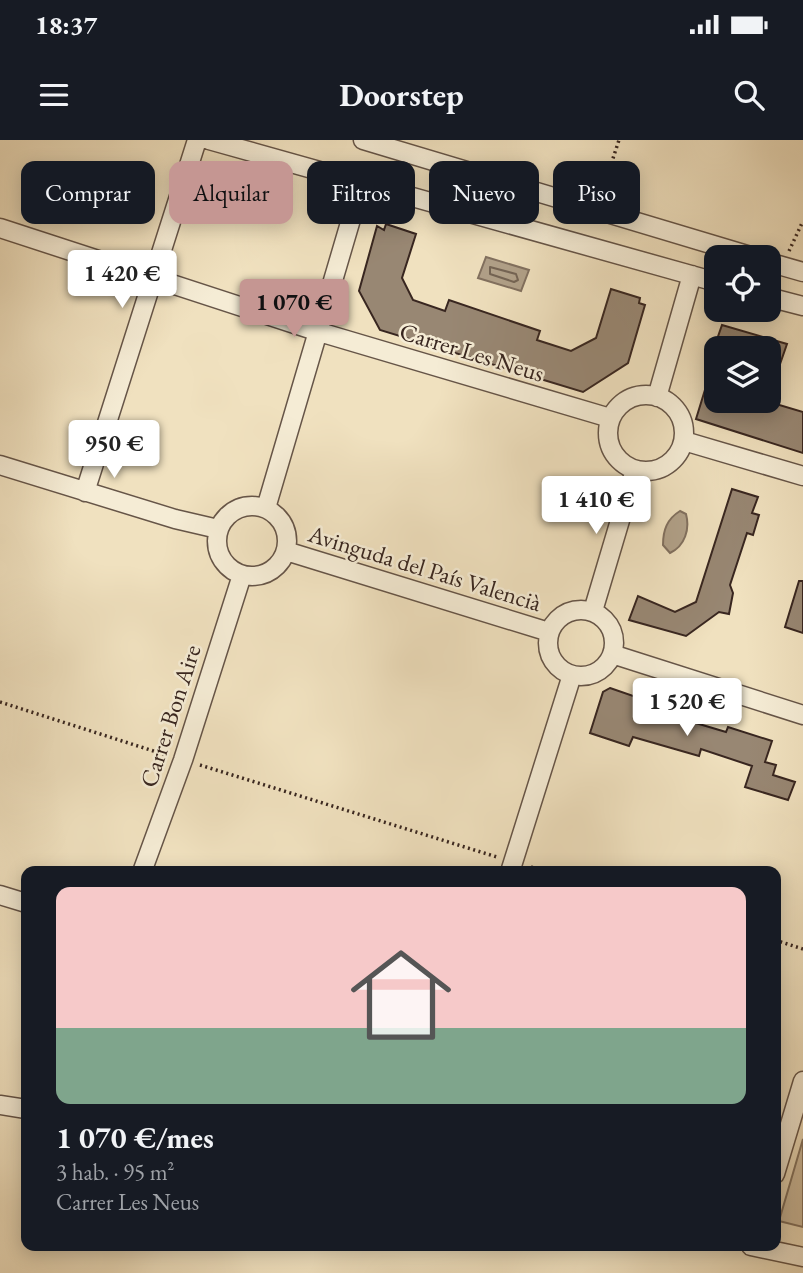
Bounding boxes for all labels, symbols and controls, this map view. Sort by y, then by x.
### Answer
text: 18:37 [35,8,97,42]
text: Doorstep [339,74,464,116]
icon: menu [35,76,73,114]
icon: search [730,76,768,114]
chip: Comprar [21,161,155,224]
chip: Alquilar [169,161,293,224]
chip: Filtros [307,161,415,224]
chip: Nuevo [429,161,539,224]
chip: Piso [553,161,640,224]
map controls [704,245,781,413]
button: locate [704,245,781,322]
pin: 1 420 € [57,250,187,310]
text: 1 420 € [84,258,160,288]
pin: 1 070 € [229,280,359,339]
text: 1 070 € [256,287,332,317]
street label: Carrer Les Neus [396,315,548,389]
button: layers [704,336,781,413]
pin: 950 € [65,420,163,480]
text: 950 € [85,428,143,458]
pin: 1 410 € [531,476,661,536]
text: 1 410 € [558,484,634,514]
street label: Avinguda del País Valencià [304,518,546,618]
street label: Carrer Bon Aire [132,641,208,791]
pin: 1 520 € [622,678,752,738]
text: 1 520 € [649,686,725,716]
icon: home [338,932,464,1058]
text: 1 070 €/mes [56,1118,214,1157]
text: 3 hab. · 95 m² [56,1157,175,1187]
text: Carrer Les Neus [56,1187,199,1217]

